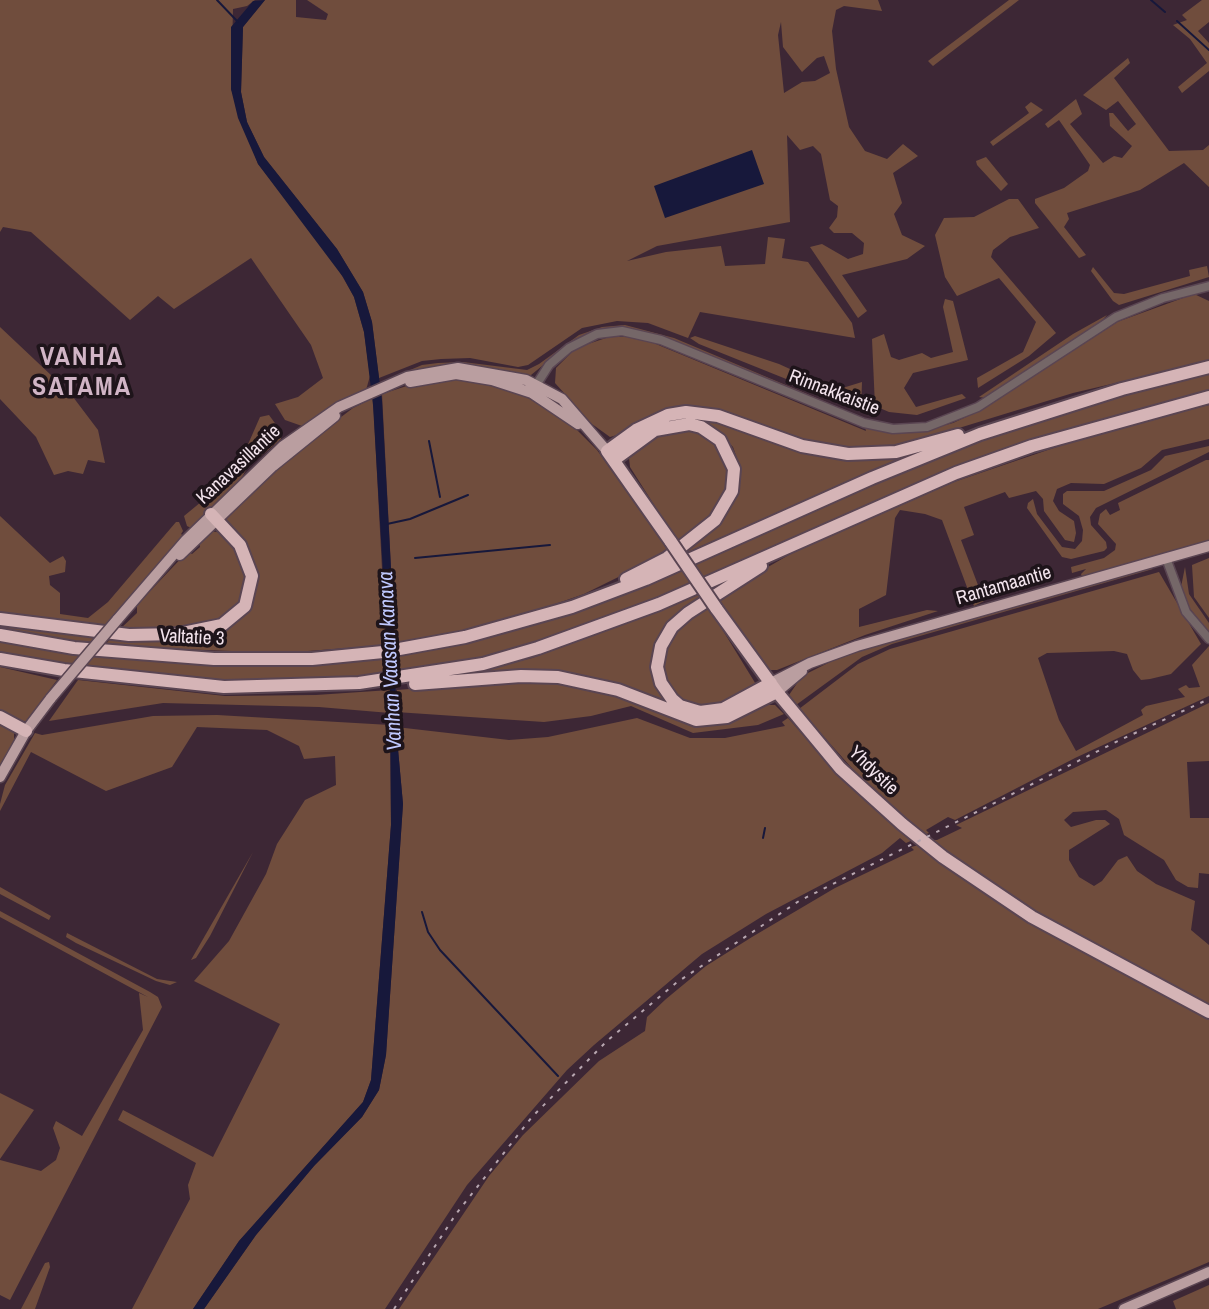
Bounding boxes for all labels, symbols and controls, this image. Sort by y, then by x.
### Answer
district label: VANHA SATAMA [33,342,131,404]
street label: Rinnakkaistie [785,365,883,421]
street label: Kanavasillantie [192,420,286,510]
street label: Rantamaantie [954,562,1054,610]
water label: Vanhan Vaasan kanava [374,571,408,751]
street label: Valtatie 3 [159,625,225,651]
street label: Yhdystie [843,742,903,800]

